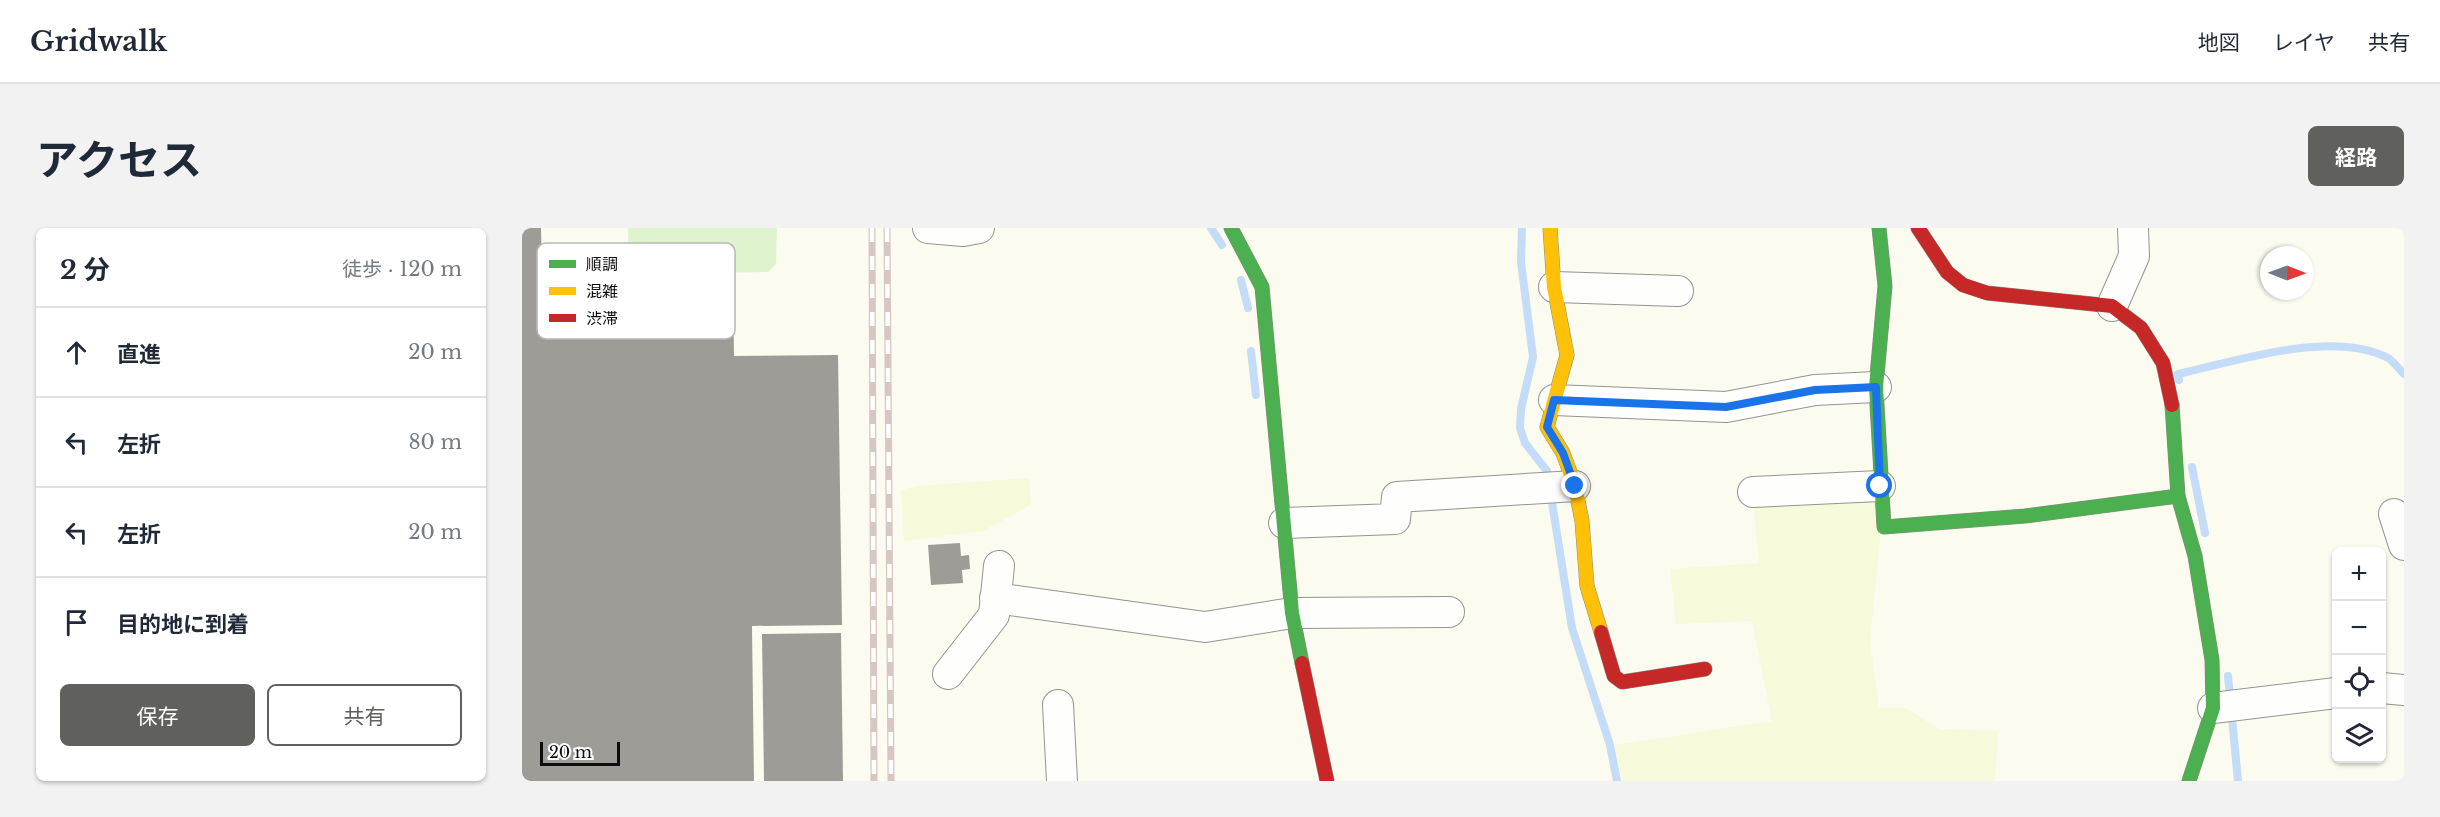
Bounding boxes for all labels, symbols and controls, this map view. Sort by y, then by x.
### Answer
text: Gridwalk [30,24,167,59]
text: 地図 [2198,30,2240,56]
text: レイヤ [2273,30,2335,56]
text: 共有 [2368,30,2410,56]
button: 経路 [2308,126,2404,186]
text: アクセス [36,134,202,186]
legend [537,243,735,339]
north arrow [2260,246,2314,300]
text: 2 分 [60,254,110,286]
text: 順調 [586,254,618,274]
text: 徒歩 · 120 m [342,257,462,281]
text: 混雑 [586,281,618,301]
text: 渋滞 [586,308,618,328]
icon: ahead [60,336,93,369]
text: 20 m [408,340,462,364]
text: 直進 [117,341,161,368]
icon: left [60,426,93,459]
text: 80 m [408,430,462,454]
text: 左折 [117,431,161,458]
route end [1561,472,1587,498]
route start [1866,472,1892,498]
icon: left [60,516,93,549]
text: 20 m [408,520,462,544]
text: 左折 [117,521,161,548]
map controls [2332,547,2386,763]
button: + [2332,547,2386,601]
button: − [2332,601,2386,655]
icon: arrive [60,606,93,639]
text: 目的地に到着 [117,611,249,638]
button: locate [2332,655,2386,709]
button: 保存 [60,684,255,746]
button: 共有 [267,684,462,746]
button: layers [2332,709,2386,763]
scale bar [540,739,620,766]
text: 20 m [549,742,592,762]

